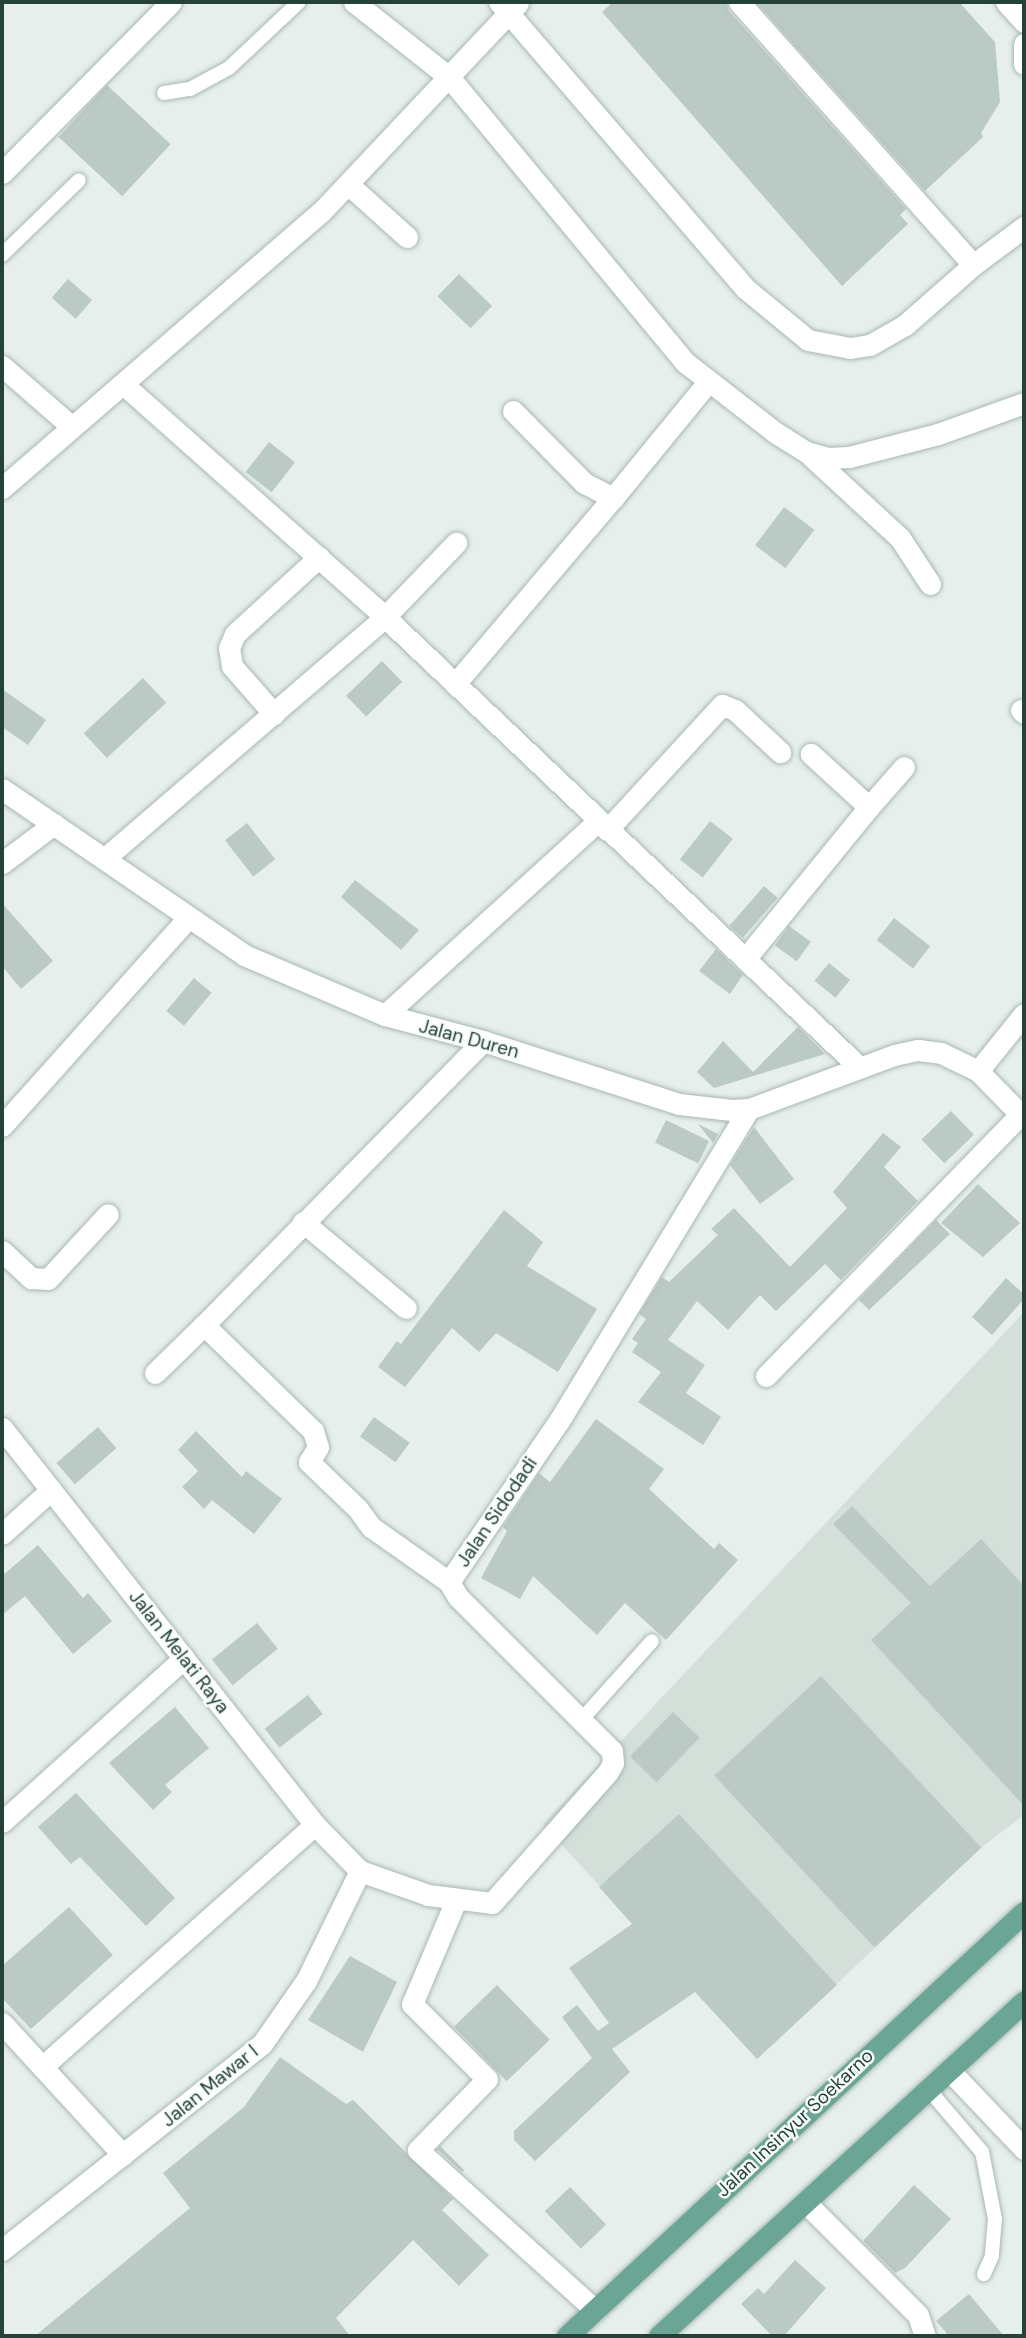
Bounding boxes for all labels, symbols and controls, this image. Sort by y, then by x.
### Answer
street label: Jalan Duren [416,1015,522,1063]
street label: Jalan Sidodadi [452,1453,542,1571]
street label: Jalan Melati Raya [124,1586,234,1718]
street label: Jalan Mawar I [157,2040,263,2132]
street label: Jalan Insinyur Soekarno [712,2044,878,2202]

